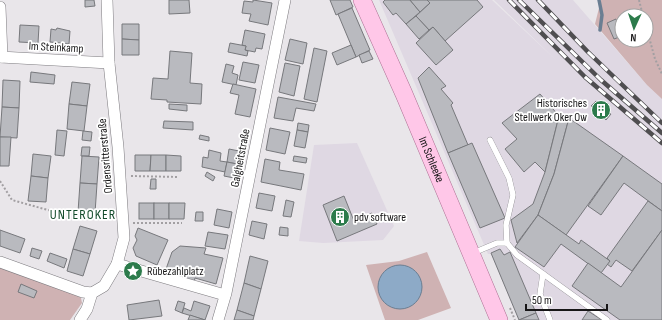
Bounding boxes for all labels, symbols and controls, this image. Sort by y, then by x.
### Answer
north arrow [614,8,654,48]
text: N [630,31,637,44]
street label: Im Steinkamp [28,39,84,56]
place label: Historisches Stellwerk Oker Ow [514,96,587,125]
building icon: Historisches Stellwerk Oker Ow [590,99,612,121]
street label: Ordensritterstraße [95,118,116,194]
street label: Galgheitstraße [227,128,254,189]
street label: Im Schleeke [415,135,447,185]
district label: UNTEROKER [50,206,116,223]
building icon: pdv software [329,206,351,228]
place label: pdv software [354,210,406,225]
place icon: Rübezahlplatz [122,260,144,282]
place label: Rübezahlplatz [147,264,204,279]
scale bar [526,286,607,312]
text: 50 m [532,293,552,308]

